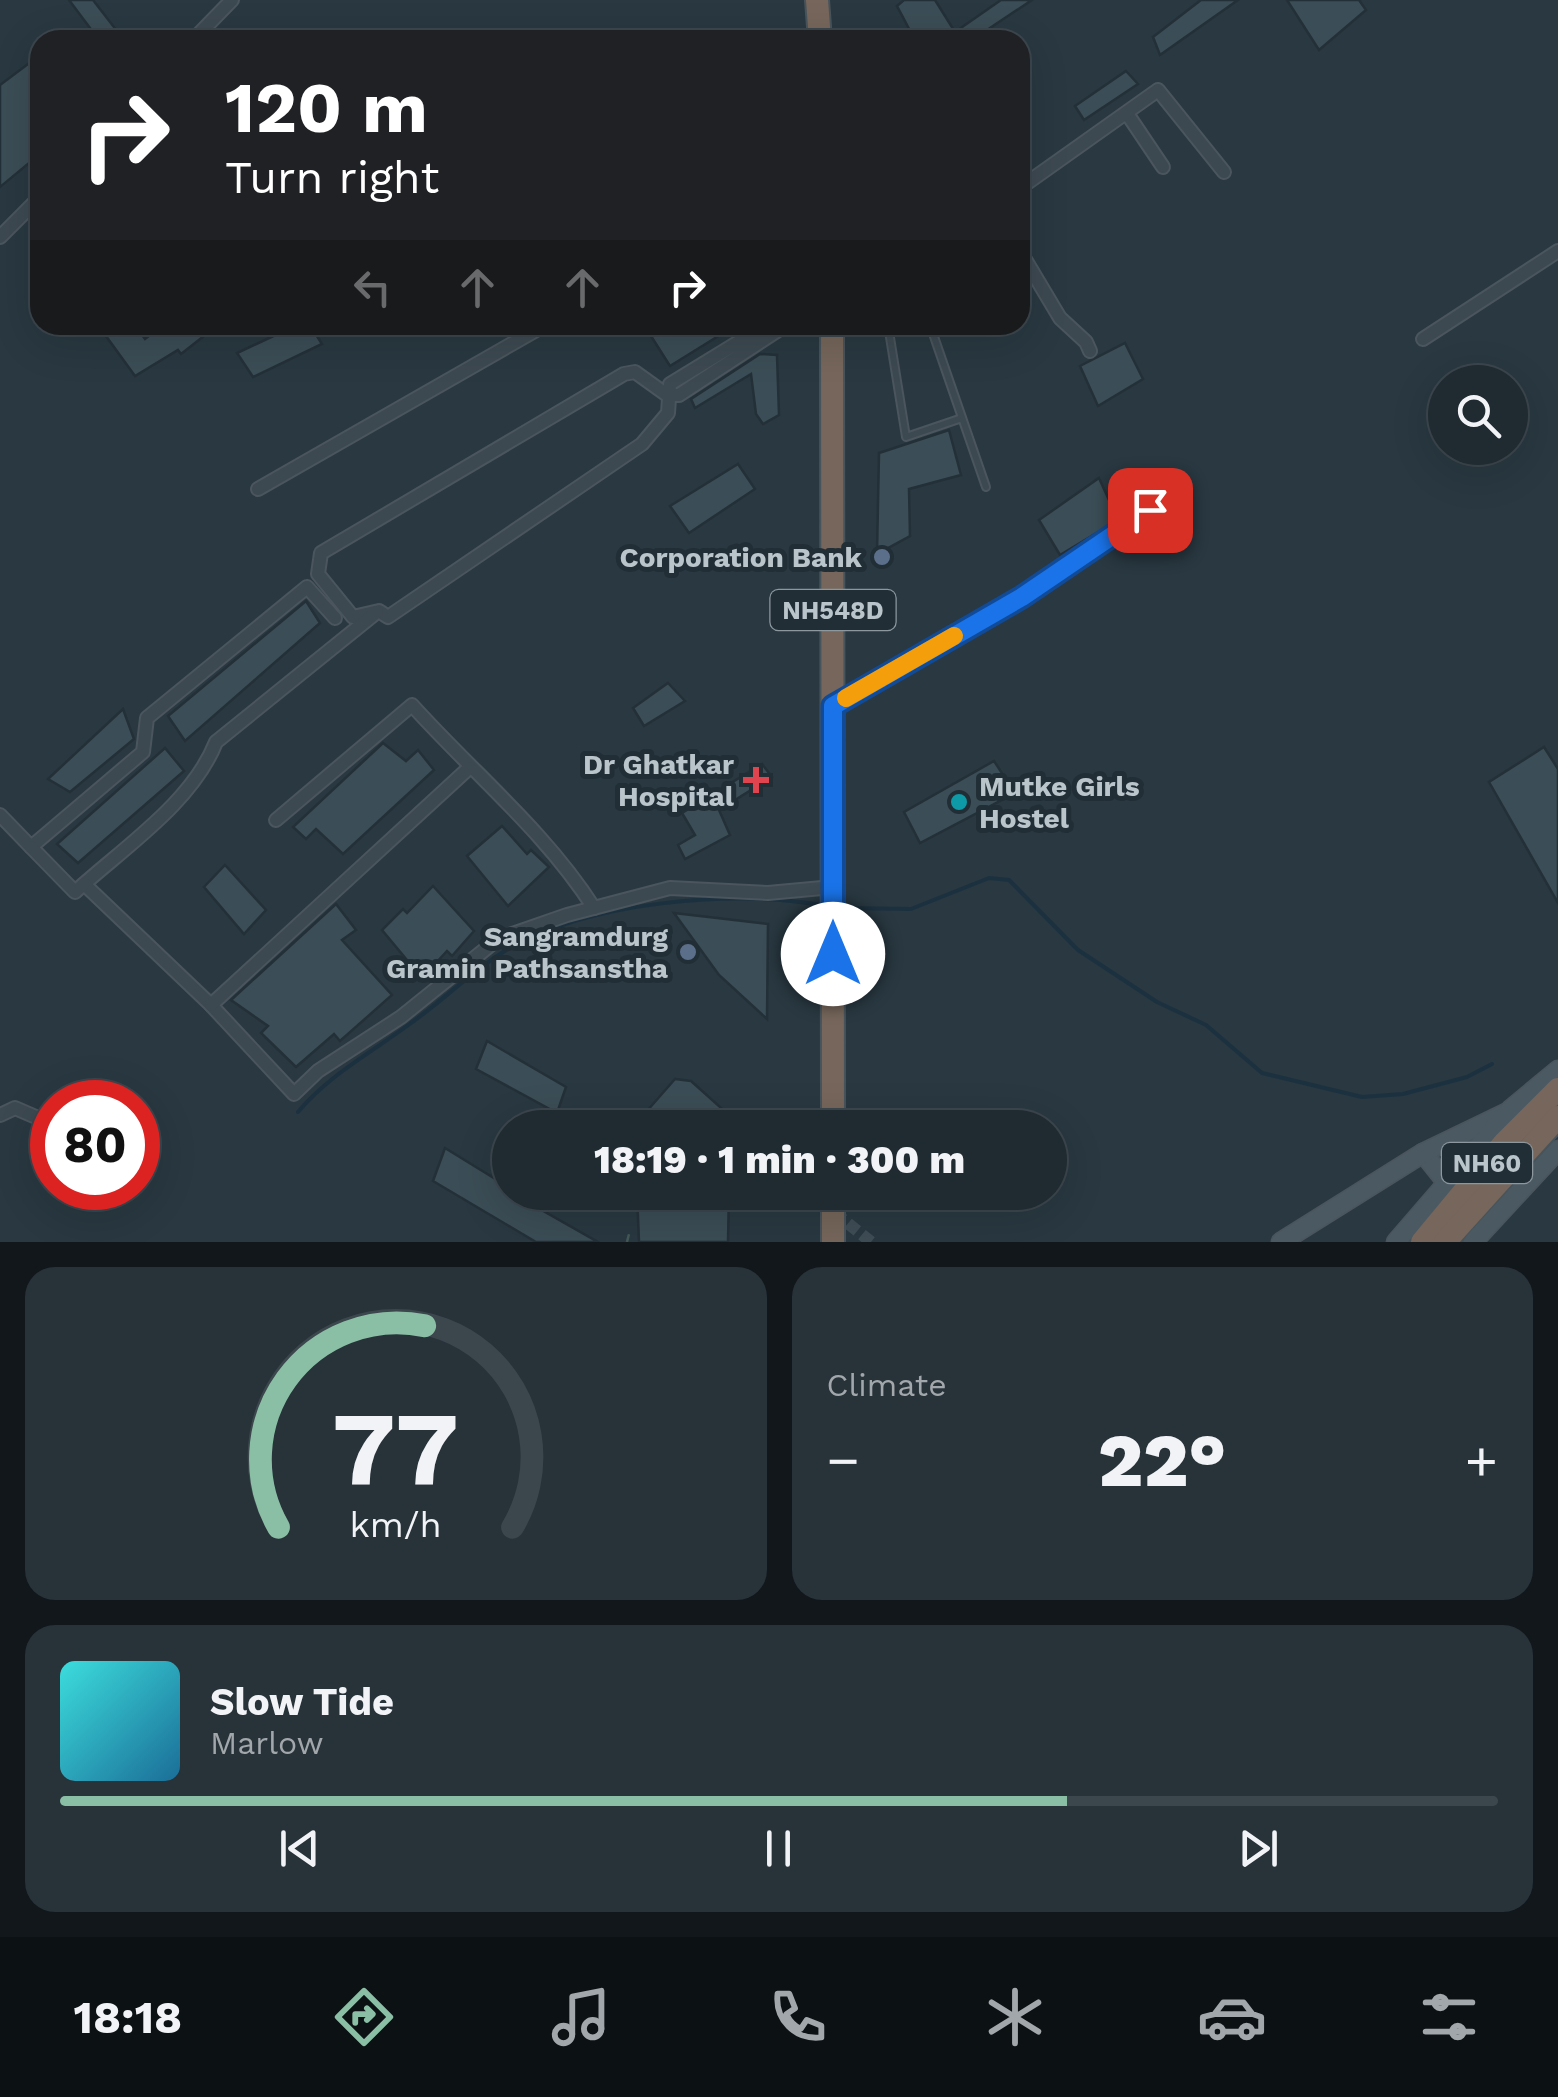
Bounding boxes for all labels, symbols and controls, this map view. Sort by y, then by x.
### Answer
text: 120 m [225,67,428,149]
icon: right [60,70,190,200]
text: Turn right [225,151,439,204]
icon: left [345,260,400,315]
icon: ahead [450,260,505,315]
icon: ahead [555,260,610,315]
icon: right [660,260,715,315]
map controls [1428,365,1528,465]
button: search [1428,365,1528,465]
pin [1108,468,1193,553]
icon: arrive [1123,483,1178,538]
place label: Corporation Bank [620,541,863,574]
marker: Corporation Bank [871,546,893,568]
road number: NH548D [770,590,896,630]
place label: Dr Ghatkar Hospital [583,748,735,813]
marker: Dr Ghatkar Hospital [743,767,769,793]
place label: Mutke Girls Hostel [979,770,1140,835]
marker: Mutke Girls Hostel [948,791,970,813]
position arrow [781,902,885,1006]
place label: Sangramdurg Gramin Pathsanstha [386,920,669,985]
marker: Sangramdurg Gramin Pathsanstha [677,941,699,963]
speed limit sign: 80 [30,1080,160,1210]
text: 18:19 · 1 min · 300 m [594,1138,965,1182]
road number: NH60 [1442,1143,1532,1183]
text: Climate [827,1366,947,1404]
text: 77 [333,1388,459,1510]
text: 22° [1098,1416,1226,1504]
text: − [827,1428,860,1492]
text: + [1465,1428,1498,1492]
text: km/h [350,1504,442,1546]
text: Slow Tide [210,1680,394,1724]
text: Marlow [210,1724,324,1762]
icon: previous [272,1821,327,1876]
icon: pause [751,1821,806,1876]
icon: next [1231,1821,1286,1876]
icon: directions [329,1982,399,2052]
icon: music [546,1982,616,2052]
icon: phone [763,1982,833,2052]
icon: climate [980,1982,1050,2052]
icon: car [1197,1982,1267,2052]
icon: filters [1414,1982,1484,2052]
text: 18:18 [74,1991,182,2044]

